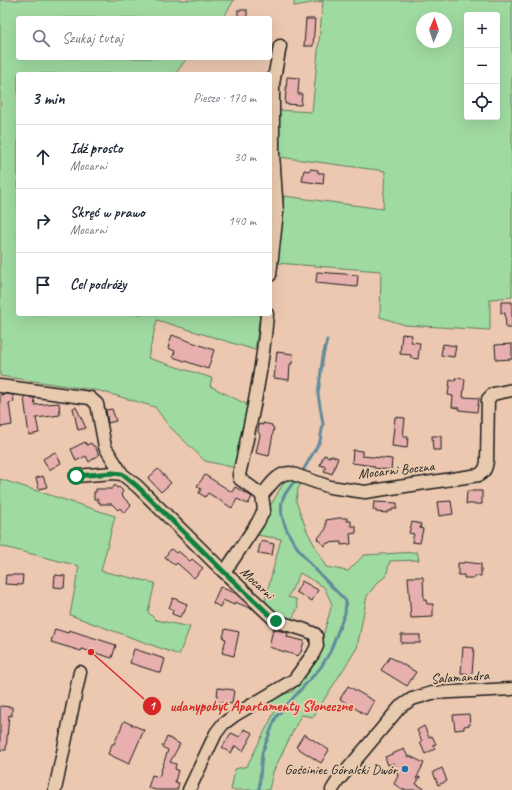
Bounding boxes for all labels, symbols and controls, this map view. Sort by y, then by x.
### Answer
north arrow [416,12,452,48]
map controls [464,12,500,120]
button: + [464,12,500,48]
search box [16,16,272,60]
icon: search [30,27,52,49]
text: Szukaj tutaj [62,29,123,48]
button: − [464,48,500,84]
button: locate [464,84,500,120]
text: 3 min [32,88,65,109]
text: Pieszo · 170 m [193,90,256,106]
text: Idź prosto [70,139,123,158]
icon: ahead [32,146,54,168]
text: 30 m [234,149,256,165]
text: Mocarni [70,158,107,174]
text: Skręć w prawo [70,203,145,222]
icon: right [32,210,54,232]
text: 140 m [228,213,256,229]
text: Mocarni [70,222,107,238]
icon: arrive [32,274,54,296]
text: Cel podróży [70,275,126,294]
street label: Mocarni Boczna [357,457,436,482]
route start [67,467,85,485]
street label: Mocarni [237,563,279,604]
route end [267,612,285,630]
street label: Salamandra [430,666,490,688]
callout: udanypobyt Apartamenty Słoneczne [142,692,360,719]
text: udanypobyt Apartamenty Słoneczne [170,697,353,716]
text: 1 [149,698,156,714]
place label: Gościniec Góralski Dwór [284,761,399,778]
marker: Gościniec Góralski Dwór [400,764,410,774]

